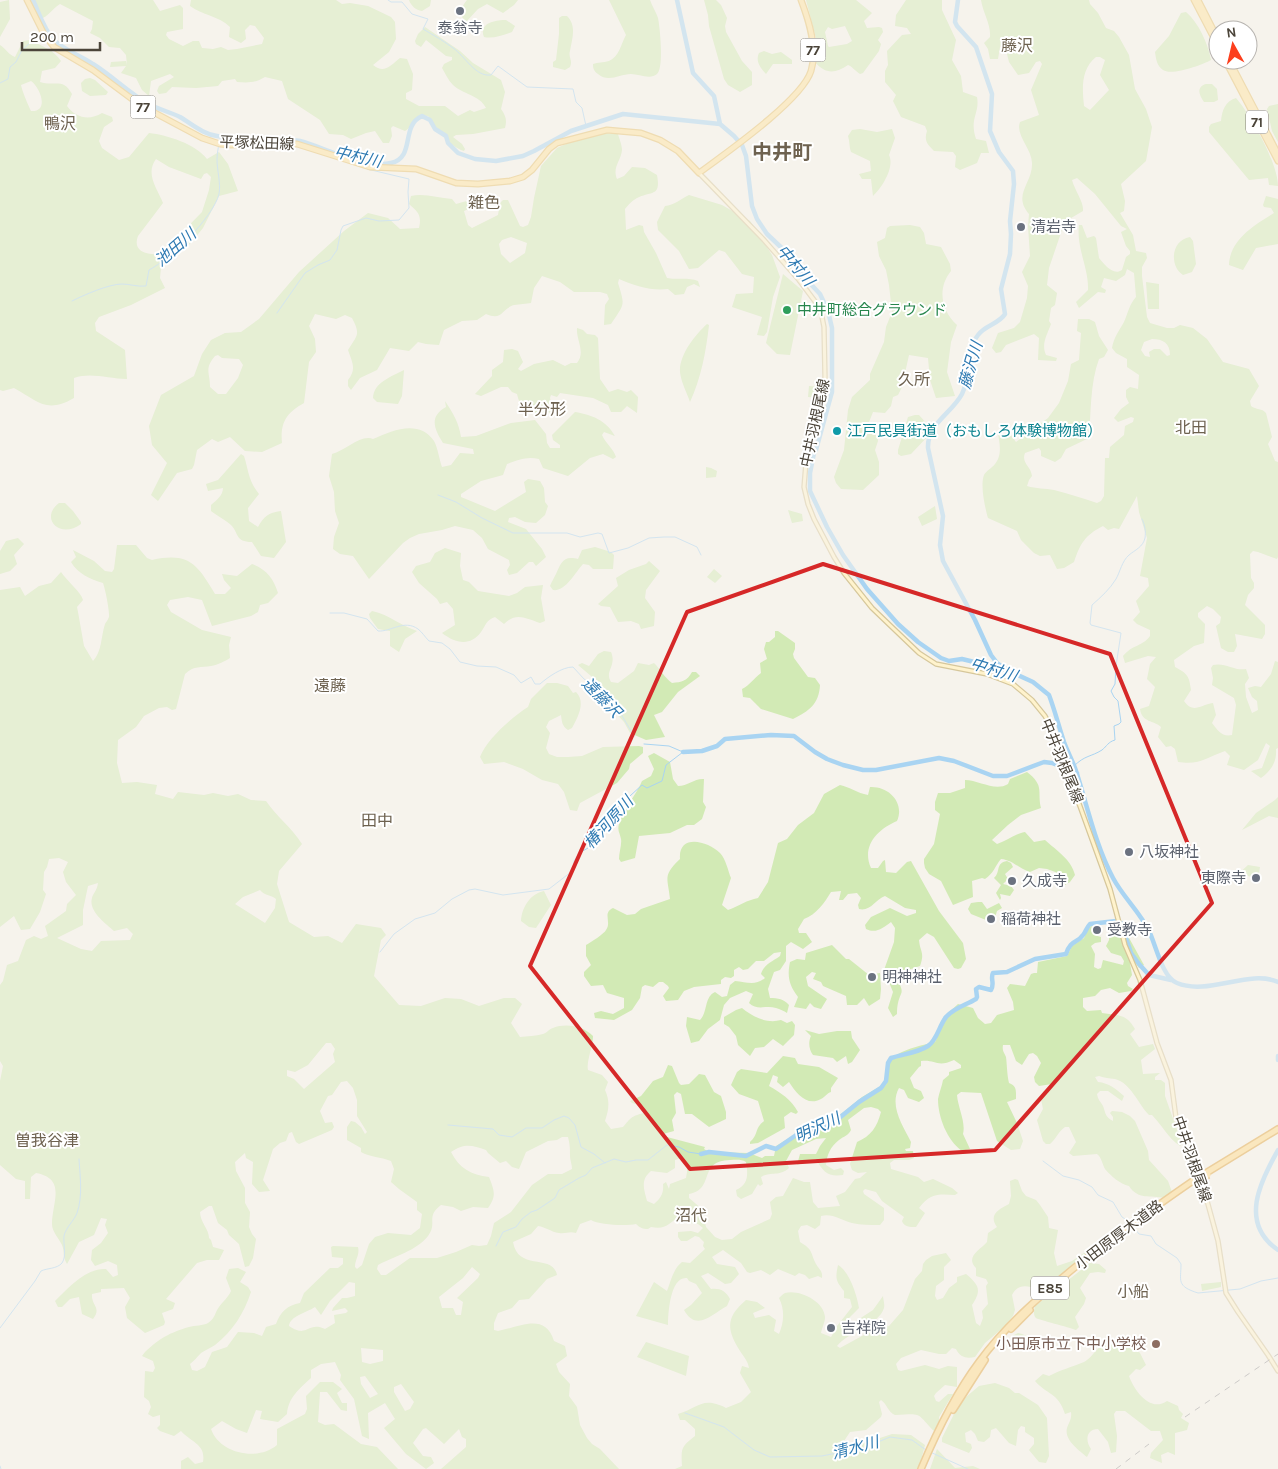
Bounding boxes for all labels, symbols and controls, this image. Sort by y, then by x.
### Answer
marker: 泰翁寺 [454,5,466,17]
place label: 泰翁寺 [437,19,483,37]
scale bar [22,20,100,52]
north arrow [1208,20,1258,70]
text: N [1225,24,1237,42]
text: 200 m [30,28,74,46]
district label: 藤沢 [1001,36,1033,55]
road number: 77 [800,38,826,62]
road number: 77 [130,95,156,118]
road number: 71 [1246,110,1268,134]
district label: 鴨沢 [44,114,76,133]
street label: 平塚松田線 [219,133,295,153]
district label: 中井町 [752,141,812,164]
water label: 中村川 [332,142,385,172]
district label: 雑色 [468,193,500,212]
place label: 清岩寺 [1031,218,1076,236]
marker: 清岩寺 [1015,221,1027,233]
water label: 池田川 [151,223,201,270]
water label: 中村川 [773,241,820,291]
place label: 中井町総合グラウンド [797,301,947,319]
marker: 中井町総合グラウンド [781,304,793,316]
water label: 藤沢川 [955,338,987,391]
district label: 久所 [898,370,930,389]
street label: 中井羽根尾線 [797,377,833,469]
district label: 半分形 [518,400,566,419]
district label: 北田 [1175,418,1207,437]
place label: 江戸民具街道（おもしろ体験博物館） [847,422,1102,440]
marker: 江戸民具街道（おもしろ体験博物館） [831,425,843,437]
water label: 中村川 [968,653,1021,686]
water label: 遠藤沢 [578,673,627,723]
district label: 遠藤 [314,676,346,695]
street label: 中井羽根尾線 [1037,716,1087,806]
water label: 椿河原川 [580,791,638,852]
district label: 田中 [361,811,393,830]
place label: 八坂神社 [1139,843,1199,861]
marker: 八坂神社 [1123,846,1135,858]
place label: 東際寺 [1201,869,1246,887]
place label: 久成寺 [1022,872,1067,890]
marker: 東際寺 [1250,872,1262,884]
marker: 久成寺 [1006,875,1018,887]
place label: 稲荷神社 [1001,910,1061,928]
marker: 稲荷神社 [985,913,997,925]
place label: 受教寺 [1107,921,1152,939]
marker: 受教寺 [1091,924,1103,936]
place label: 明神神社 [882,968,942,986]
marker: 明神神社 [866,971,878,983]
water label: 明沢川 [791,1108,845,1146]
street label: 中井羽根尾線 [1169,1114,1215,1204]
district label: 曽我谷津 [15,1131,79,1150]
street label: 小田原厚木道路 [1072,1196,1166,1274]
district label: 沼代 [675,1206,707,1225]
road number: E85 [1031,1276,1069,1300]
district label: 小船 [1117,1282,1149,1301]
place label: 吉祥院 [841,1319,886,1337]
marker: 吉祥院 [825,1322,837,1334]
place label: 小田原市立下中小学校 [996,1335,1146,1353]
marker: 小田原市立下中小学校 [1150,1338,1162,1350]
water label: 清水川 [829,1432,883,1463]

